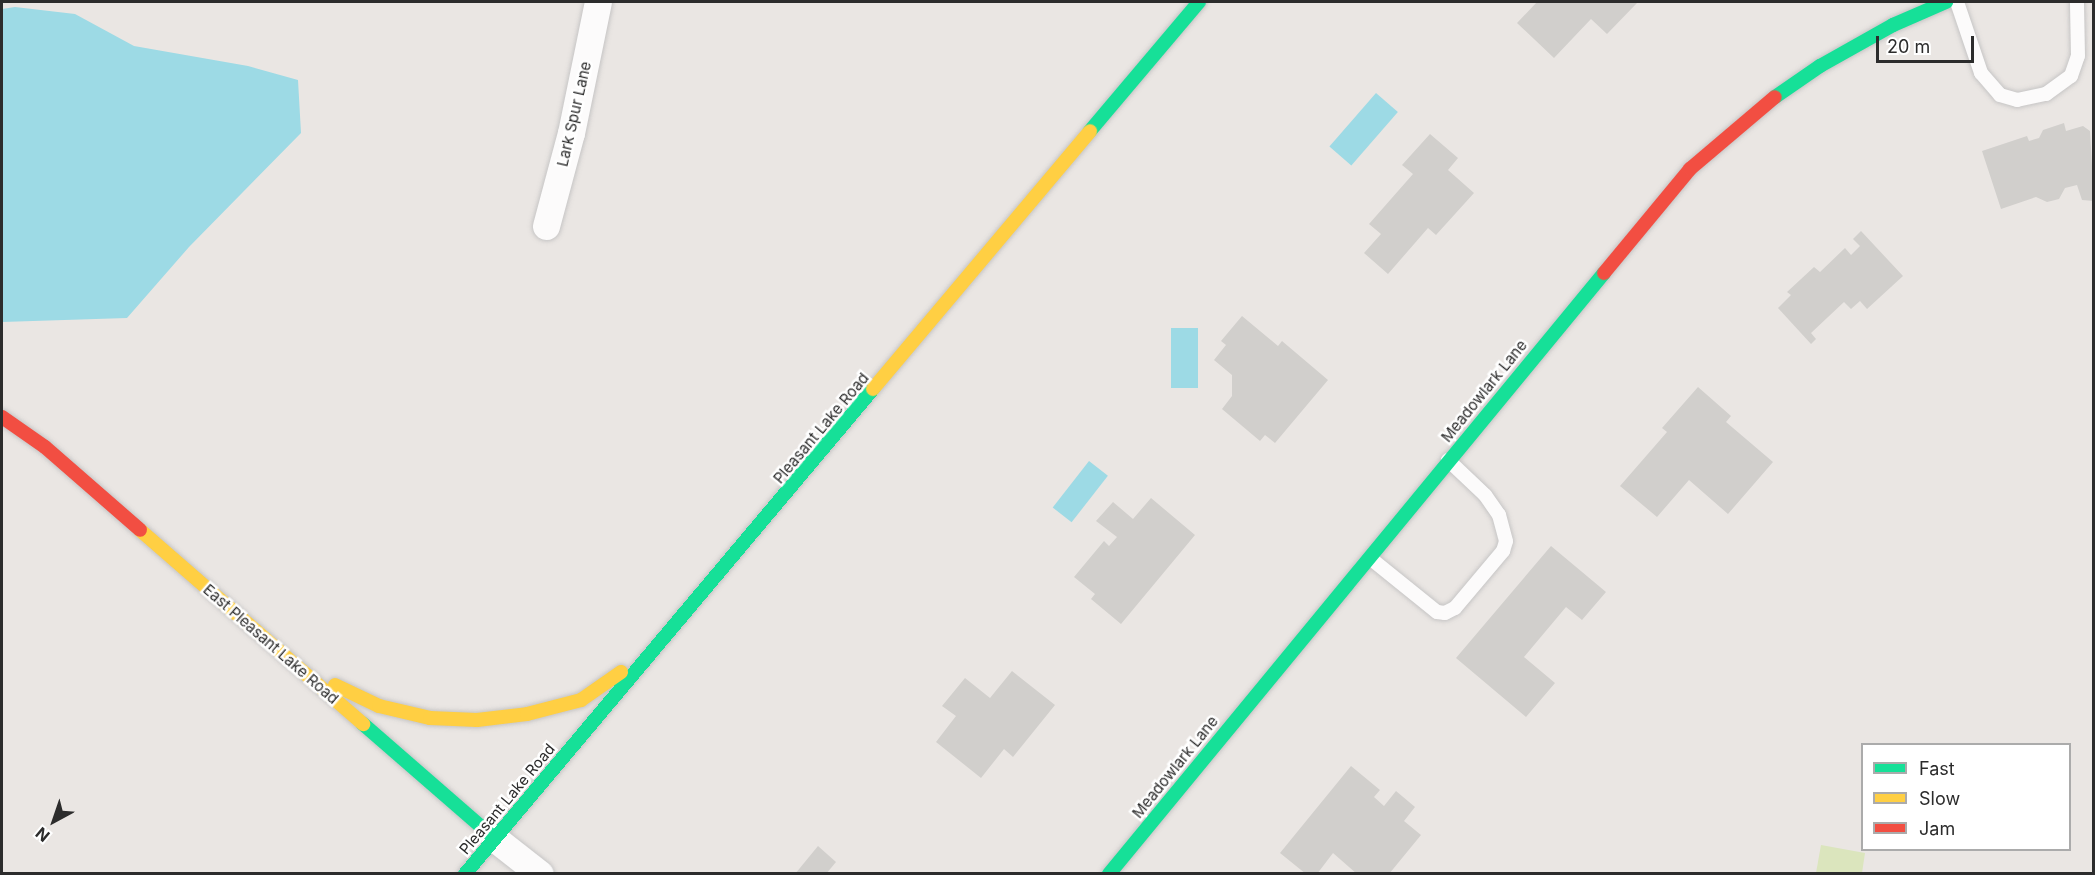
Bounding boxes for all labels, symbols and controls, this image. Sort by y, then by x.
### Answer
scale bar [1879,24,1976,62]
text: 20 m [1887,36,1930,57]
street label: Lark Spur Lane [553,60,595,168]
street label: Meadowlark Lane [1437,336,1531,446]
street label: Pleasant Lake Road [769,369,873,487]
street label: East Pleasant Lake Road [200,580,342,708]
street label: Meadowlark Lane [1128,712,1222,822]
street label: Pleasant Lake Road [455,740,559,858]
legend [1861,743,2071,851]
text: Fast [1919,758,1955,779]
text: Slow [1919,788,1960,809]
north arrow [24,791,84,851]
text: Jam [1919,818,1955,839]
text: N [31,823,54,846]

